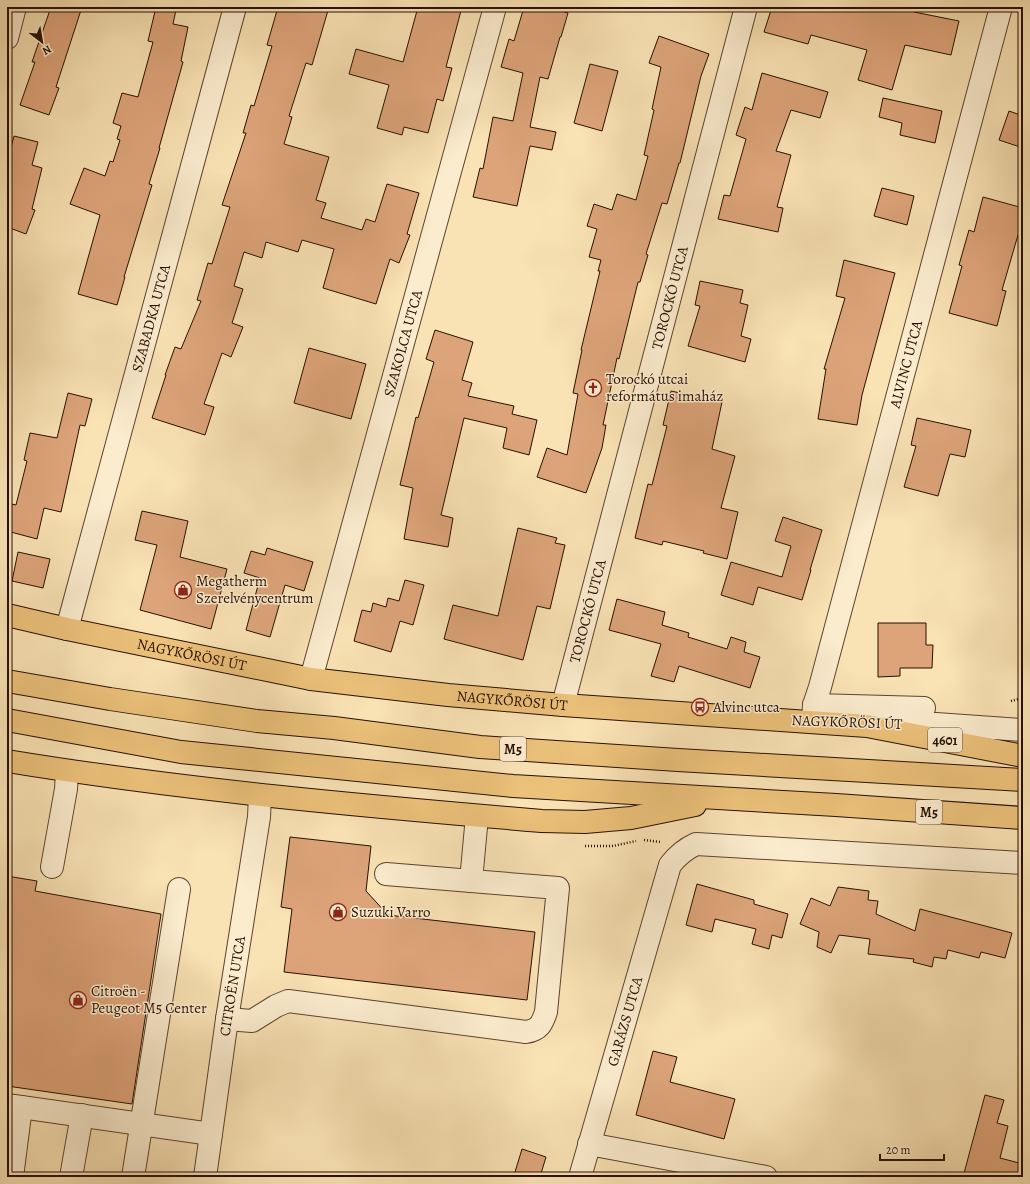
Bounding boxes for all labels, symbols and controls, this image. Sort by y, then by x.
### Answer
north arrow [22,22,62,62]
text: N [40,42,54,59]
street label: TOROCKÓ UTCA [647,244,693,352]
street label: SZABADKA UTCA [127,262,175,374]
street label: SZAKOLCA UTCA [379,287,427,399]
street label: ALVINC UTCA [884,318,927,411]
place label: Torockó utcai református imaház [606,369,723,406]
church icon: Torockó utcai református imaház [583,378,603,398]
street label: TOROCKÓ UTCA [564,557,611,665]
place label: Megatherm Szerelvénycentrum [196,571,314,608]
shop icon: Megatherm Szerelvénycentrum [173,580,193,600]
street label: NAGYKŐRÖSI ÚT [135,634,249,676]
street label: NAGYKŐRÖSI ÚT [456,686,569,715]
bus stop icon: Alvinc utca [690,697,710,717]
place label: Alvinc utca [712,697,780,717]
street label: NAGYKŐRÖSI ÚT [791,710,904,734]
road number: 4601 [928,728,962,752]
road number: M5 [500,737,526,761]
road number: M5 [916,800,942,824]
shop icon: Suzuki Varro [328,902,348,922]
place label: Suzuki Varro [351,902,431,922]
street label: CITROËN UTCA [215,934,250,1037]
street label: GARÁZS UTCA [602,974,647,1069]
place label: Citroën - Peugeot M5 Center [91,981,207,1018]
shop icon: Citroën - Peugeot M5 Center [68,990,88,1010]
scale bar [880,1136,944,1162]
text: 20 m [886,1142,910,1158]

